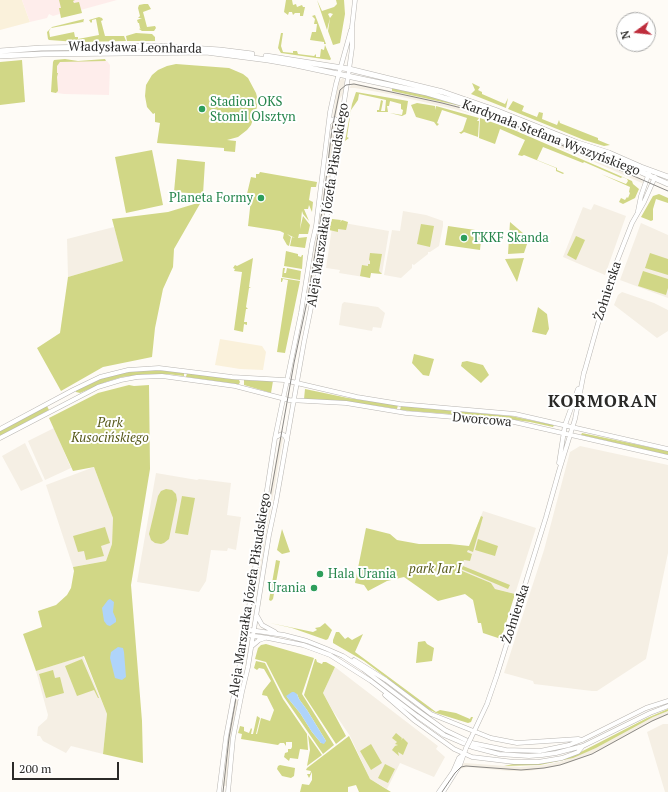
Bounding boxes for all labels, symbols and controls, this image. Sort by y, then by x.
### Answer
north arrow [616,12,656,52]
text: N [618,29,633,41]
street label: Władysława Leonharda [68,39,202,57]
place label: Stadion OKS Stomil Olsztyn [210,94,296,125]
street label: Kardynała Stefana Wyszyńskiego [460,97,642,179]
street label: Aleja Marszałka Józefa Piłsudskiego [304,102,352,308]
marker: Stadion OKS Stomil Olsztyn [197,104,207,114]
place label: Planeta Formy [169,190,253,206]
marker: Planeta Formy [256,193,266,203]
place label: TKKF Skanda [472,230,549,246]
marker: TKKF Skanda [459,233,469,243]
street label: Żołnierska [591,260,625,322]
district label: KORMORAN [548,392,658,412]
street label: Dworcowa [452,410,512,430]
park label: Park Kusocińskiego [71,415,149,446]
street label: Aleja Marszałka Józefa Piłsudskiego [226,492,274,698]
park label: park Jar I [409,561,461,577]
place label: Hala Urania [328,566,396,582]
marker: Hala Urania [315,569,325,579]
place label: Urania [268,580,306,596]
marker: Urania [309,583,319,593]
street label: Żołnierska [499,583,533,645]
scale bar [14,754,121,780]
text: 200 m [19,761,51,776]

